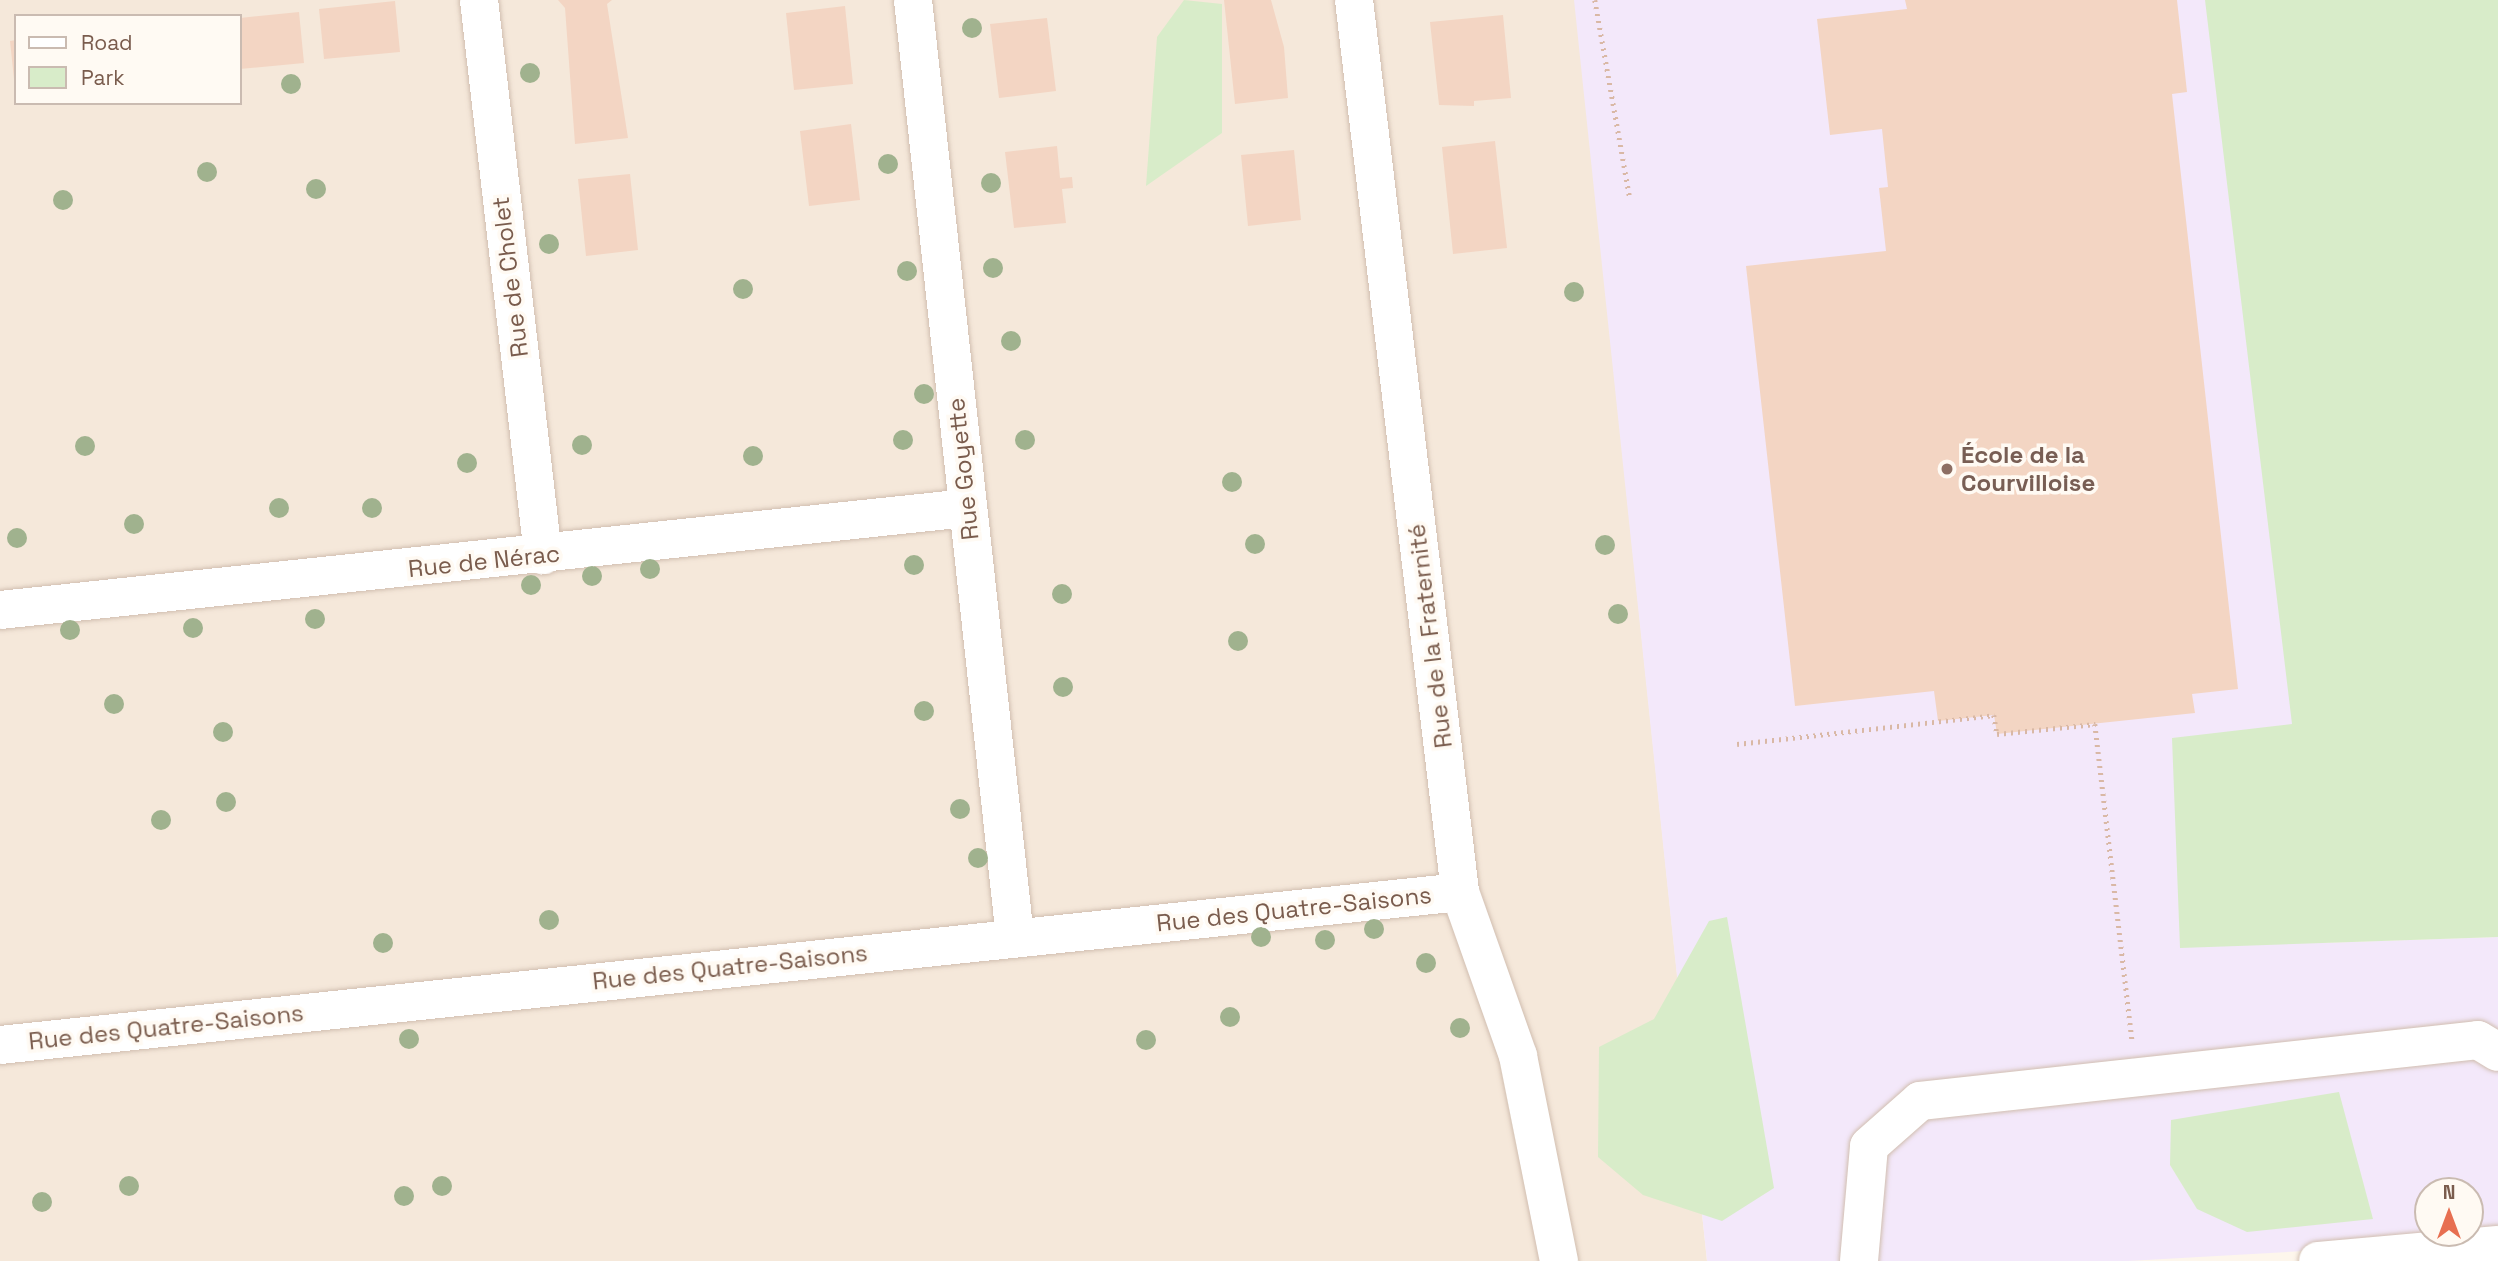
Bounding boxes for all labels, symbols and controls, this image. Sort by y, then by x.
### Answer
legend [14,14,242,105]
text: Road [81,29,133,56]
text: Park [81,64,125,91]
street label: Rue de Cholet [486,195,534,359]
street label: Rue Goyette [941,397,985,541]
place label: École de la Courvilloise [1961,441,2095,497]
marker: École de la Courvilloise [1939,461,1955,477]
street label: Rue de la Fraternité [1402,522,1458,750]
street label: Rue de Nérac [407,539,561,583]
street label: Rue des Quatre-Saisons [1155,880,1433,938]
street label: Rue des Quatre-Saisons [591,938,869,996]
street label: Rue des Quatre-Saisons [27,998,305,1056]
north arrow [2414,1177,2484,1247]
text: N [2443,1180,2455,1205]

